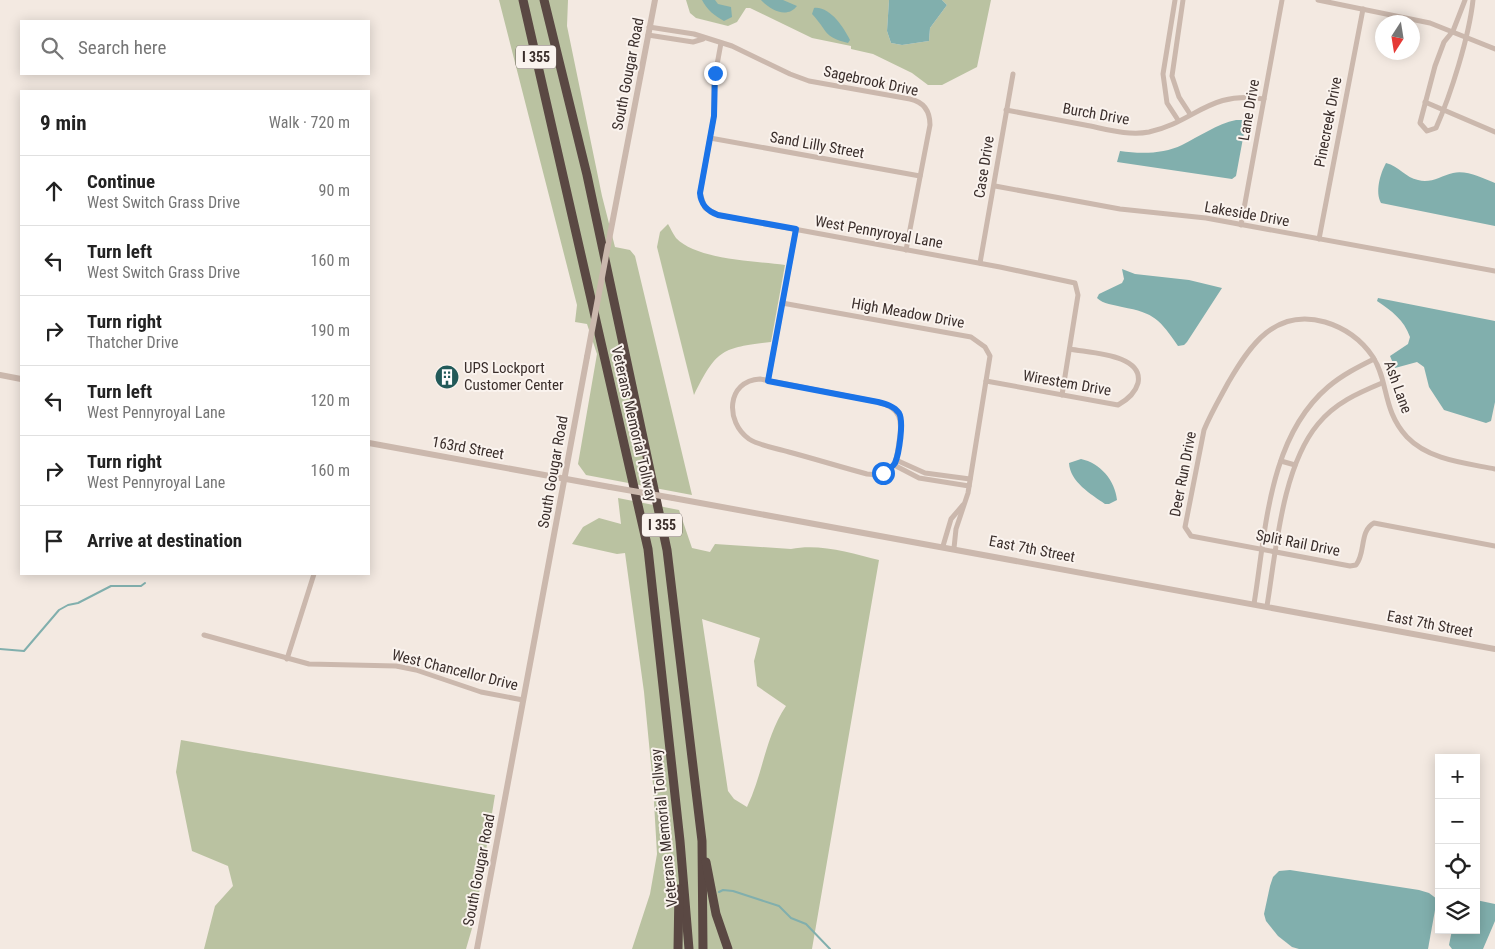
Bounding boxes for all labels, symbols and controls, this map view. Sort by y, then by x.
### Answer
north arrow [1375,15,1420,60]
street label: South Gougar Road [608,16,648,132]
search box [20,20,370,75]
icon: search [38,34,66,62]
text: Search here [78,36,166,59]
road number: I 355 [516,46,556,68]
route end [704,62,727,85]
street label: Sagebrook Drive [822,62,920,100]
street label: Pinecreek Drive [1310,75,1346,169]
street label: Lane Drive [1235,78,1263,142]
street label: Burch Drive [1061,99,1131,129]
text: 9 min [40,111,87,135]
text: Walk · 720 m [269,113,350,132]
street label: Sand Lilly Street [768,128,866,162]
street label: Case Drive [970,135,998,199]
text: Continue [87,170,155,193]
icon: ahead [40,177,68,205]
text: 90 m [318,181,350,200]
text: West Switch Grass Drive [87,193,240,212]
street label: Lakeside Drive [1203,198,1291,230]
street label: West Pennyroyal Lane [814,212,944,252]
text: Turn left [87,240,152,263]
icon: left [40,247,68,275]
text: 160 m [311,251,350,270]
text: West Switch Grass Drive [87,263,240,282]
street label: High Meadow Drive [850,294,966,332]
text: Turn right [87,310,162,333]
icon: right [40,317,68,345]
text: 190 m [311,321,350,340]
text: Thatcher Drive [87,333,179,352]
street label: Veterans Memorial Tollway [607,344,661,504]
street label: Ash Lane [1380,358,1416,416]
place label: UPS Lockport Customer Center [464,359,564,394]
building icon: UPS Lockport Customer Center [434,364,460,390]
street label: Wirestem Drive [1021,366,1113,400]
text: Turn left [87,380,152,403]
icon: left [40,387,68,415]
text: 120 m [311,391,350,410]
text: West Pennyroyal Lane [87,403,225,422]
street label: South Gougar Road [534,414,572,530]
street label: Deer Run Drive [1166,430,1200,518]
street label: 163rd Street [431,433,505,463]
text: Turn right [87,450,162,473]
icon: right [40,457,68,485]
text: 160 m [311,461,350,480]
route start [872,462,895,485]
text: West Pennyroyal Lane [87,473,225,492]
road number: I 355 [642,514,682,536]
street label: Split Rail Drive [1254,526,1342,560]
icon: arrive [40,527,68,555]
text: Arrive at destination [87,529,242,552]
street label: East 7th Street [988,532,1076,566]
street label: East 7th Street [1386,607,1474,641]
street label: West Chancellor Drive [390,646,520,694]
street label: Veterans Memorial Tollway [647,748,681,908]
map controls [1435,754,1480,934]
button: + [1435,754,1480,799]
button: − [1435,799,1480,844]
street label: South Gougar Road [459,812,499,928]
button: locate [1435,844,1480,889]
button: layers [1435,889,1480,934]

